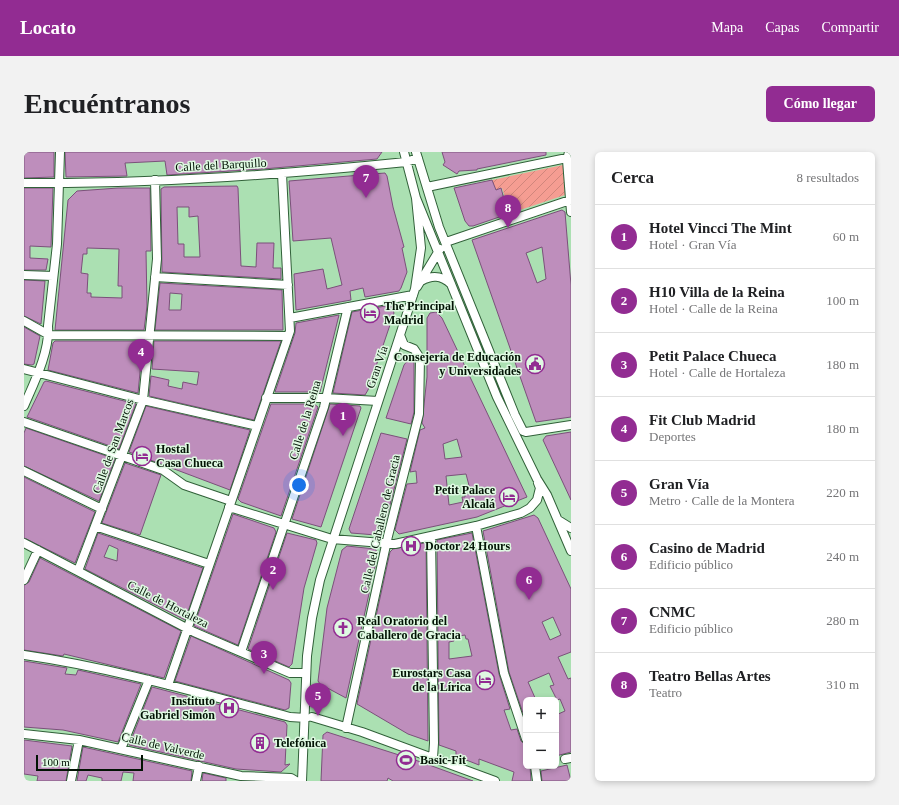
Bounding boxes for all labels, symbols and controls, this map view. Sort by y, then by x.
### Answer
text: Locato [20,17,76,38]
text: Mapa [711,20,743,35]
text: Capas [765,20,799,35]
text: Compartir [821,20,879,35]
button: Cómo llegar [766,86,875,122]
text: Encuéntranos [24,88,190,119]
street label: Calle del Barquillo [175,156,267,174]
pin: 7 [353,165,379,198]
text: Cerca [611,168,654,187]
text: 8 resultados [797,170,859,185]
pin: 8 [495,195,521,228]
text: Hotel Vincci The Mint [649,220,792,236]
text: 1 [621,229,627,244]
text: 60 m [833,229,859,244]
text: Hotel · Gran Vía [649,237,736,252]
text: H10 Villa de la Reina [649,284,785,300]
text: 2 [621,293,627,308]
text: 100 m [826,293,859,308]
place label: The Principal Madrid [384,299,455,327]
text: Hotel · Calle de la Reina [649,301,778,316]
hotel icon: The Principal Madrid [359,302,381,324]
pin: 4 [128,339,154,372]
street label: Gran Vía [363,343,391,390]
text: Petit Palace Chueca [649,348,776,364]
place label: Consejería de Educación y Universidades [394,350,521,378]
public building icon: Consejería de Educación y Universidades [524,353,546,375]
text: 3 [621,357,627,372]
text: 180 m [826,357,859,372]
text: Hotel · Calle de Hortaleza [649,365,785,380]
street label: Calle de la Reina [286,378,324,461]
street label: Calle de San Marcos [89,396,137,495]
pin: 1 [330,403,356,436]
text: Fit Club Madrid [649,412,756,428]
text: 4 [621,421,627,436]
text: 180 m [826,421,859,436]
text: Deportes [649,429,696,444]
place label: Hostal Casa Chueca [156,442,223,470]
hotel icon: Hostal Casa Chueca [131,445,153,467]
street label: Calle del Caballero de Gracia [357,453,403,595]
your location [289,475,309,495]
text: Gran Vía [649,476,709,492]
place label: Petit Palace Alcalá [435,483,496,511]
text: 5 [621,485,627,500]
text: 220 m [826,485,859,500]
hotel icon: Petit Palace Alcalá [498,486,520,508]
text: Metro · Calle de la Montera [649,493,794,508]
hospital icon: Doctor 24 Hours [400,535,422,557]
place label: Doctor 24 Hours [425,539,510,553]
text: Casino de Madrid [649,540,765,556]
text: 6 [621,549,627,564]
text: 240 m [826,549,859,564]
pin: 2 [260,557,286,590]
text: Edificio público [649,557,733,572]
pin: 6 [516,567,542,600]
street label: Calle de Hortaleza [125,577,212,631]
text: CNMC [649,604,696,620]
text: 7 [621,613,627,628]
text: 280 m [826,613,859,628]
place label: Real Oratorio del Caballero de Gracia [357,614,461,642]
church icon: Real Oratorio del Caballero de Gracia [332,617,354,639]
text: Edificio público [649,621,733,636]
pin: 3 [251,641,277,674]
place label: Eurostars Casa de la Lírica [392,666,471,694]
text: Teatro Bellas Artes [649,668,771,684]
hotel icon: Eurostars Casa de la Lírica [474,669,496,691]
text: 8 [621,677,627,692]
text: 310 m [826,677,859,692]
pin: 5 [305,683,331,716]
text: Teatro [649,685,682,700]
place label: Instituto Gabriel Simón [140,694,215,722]
hospital icon: Instituto Gabriel Simón [218,697,240,719]
map controls [523,697,559,769]
button: + [523,697,559,733]
street label: Calle de Valverde [120,730,206,762]
building icon: Telefónica [249,732,271,754]
button: − [523,733,559,769]
place label: Telefónica [274,736,326,750]
sports icon: Basic-Fit [395,749,417,771]
scale bar [36,753,143,772]
place label: Basic-Fit [420,753,466,767]
text: 100 m [42,756,70,768]

